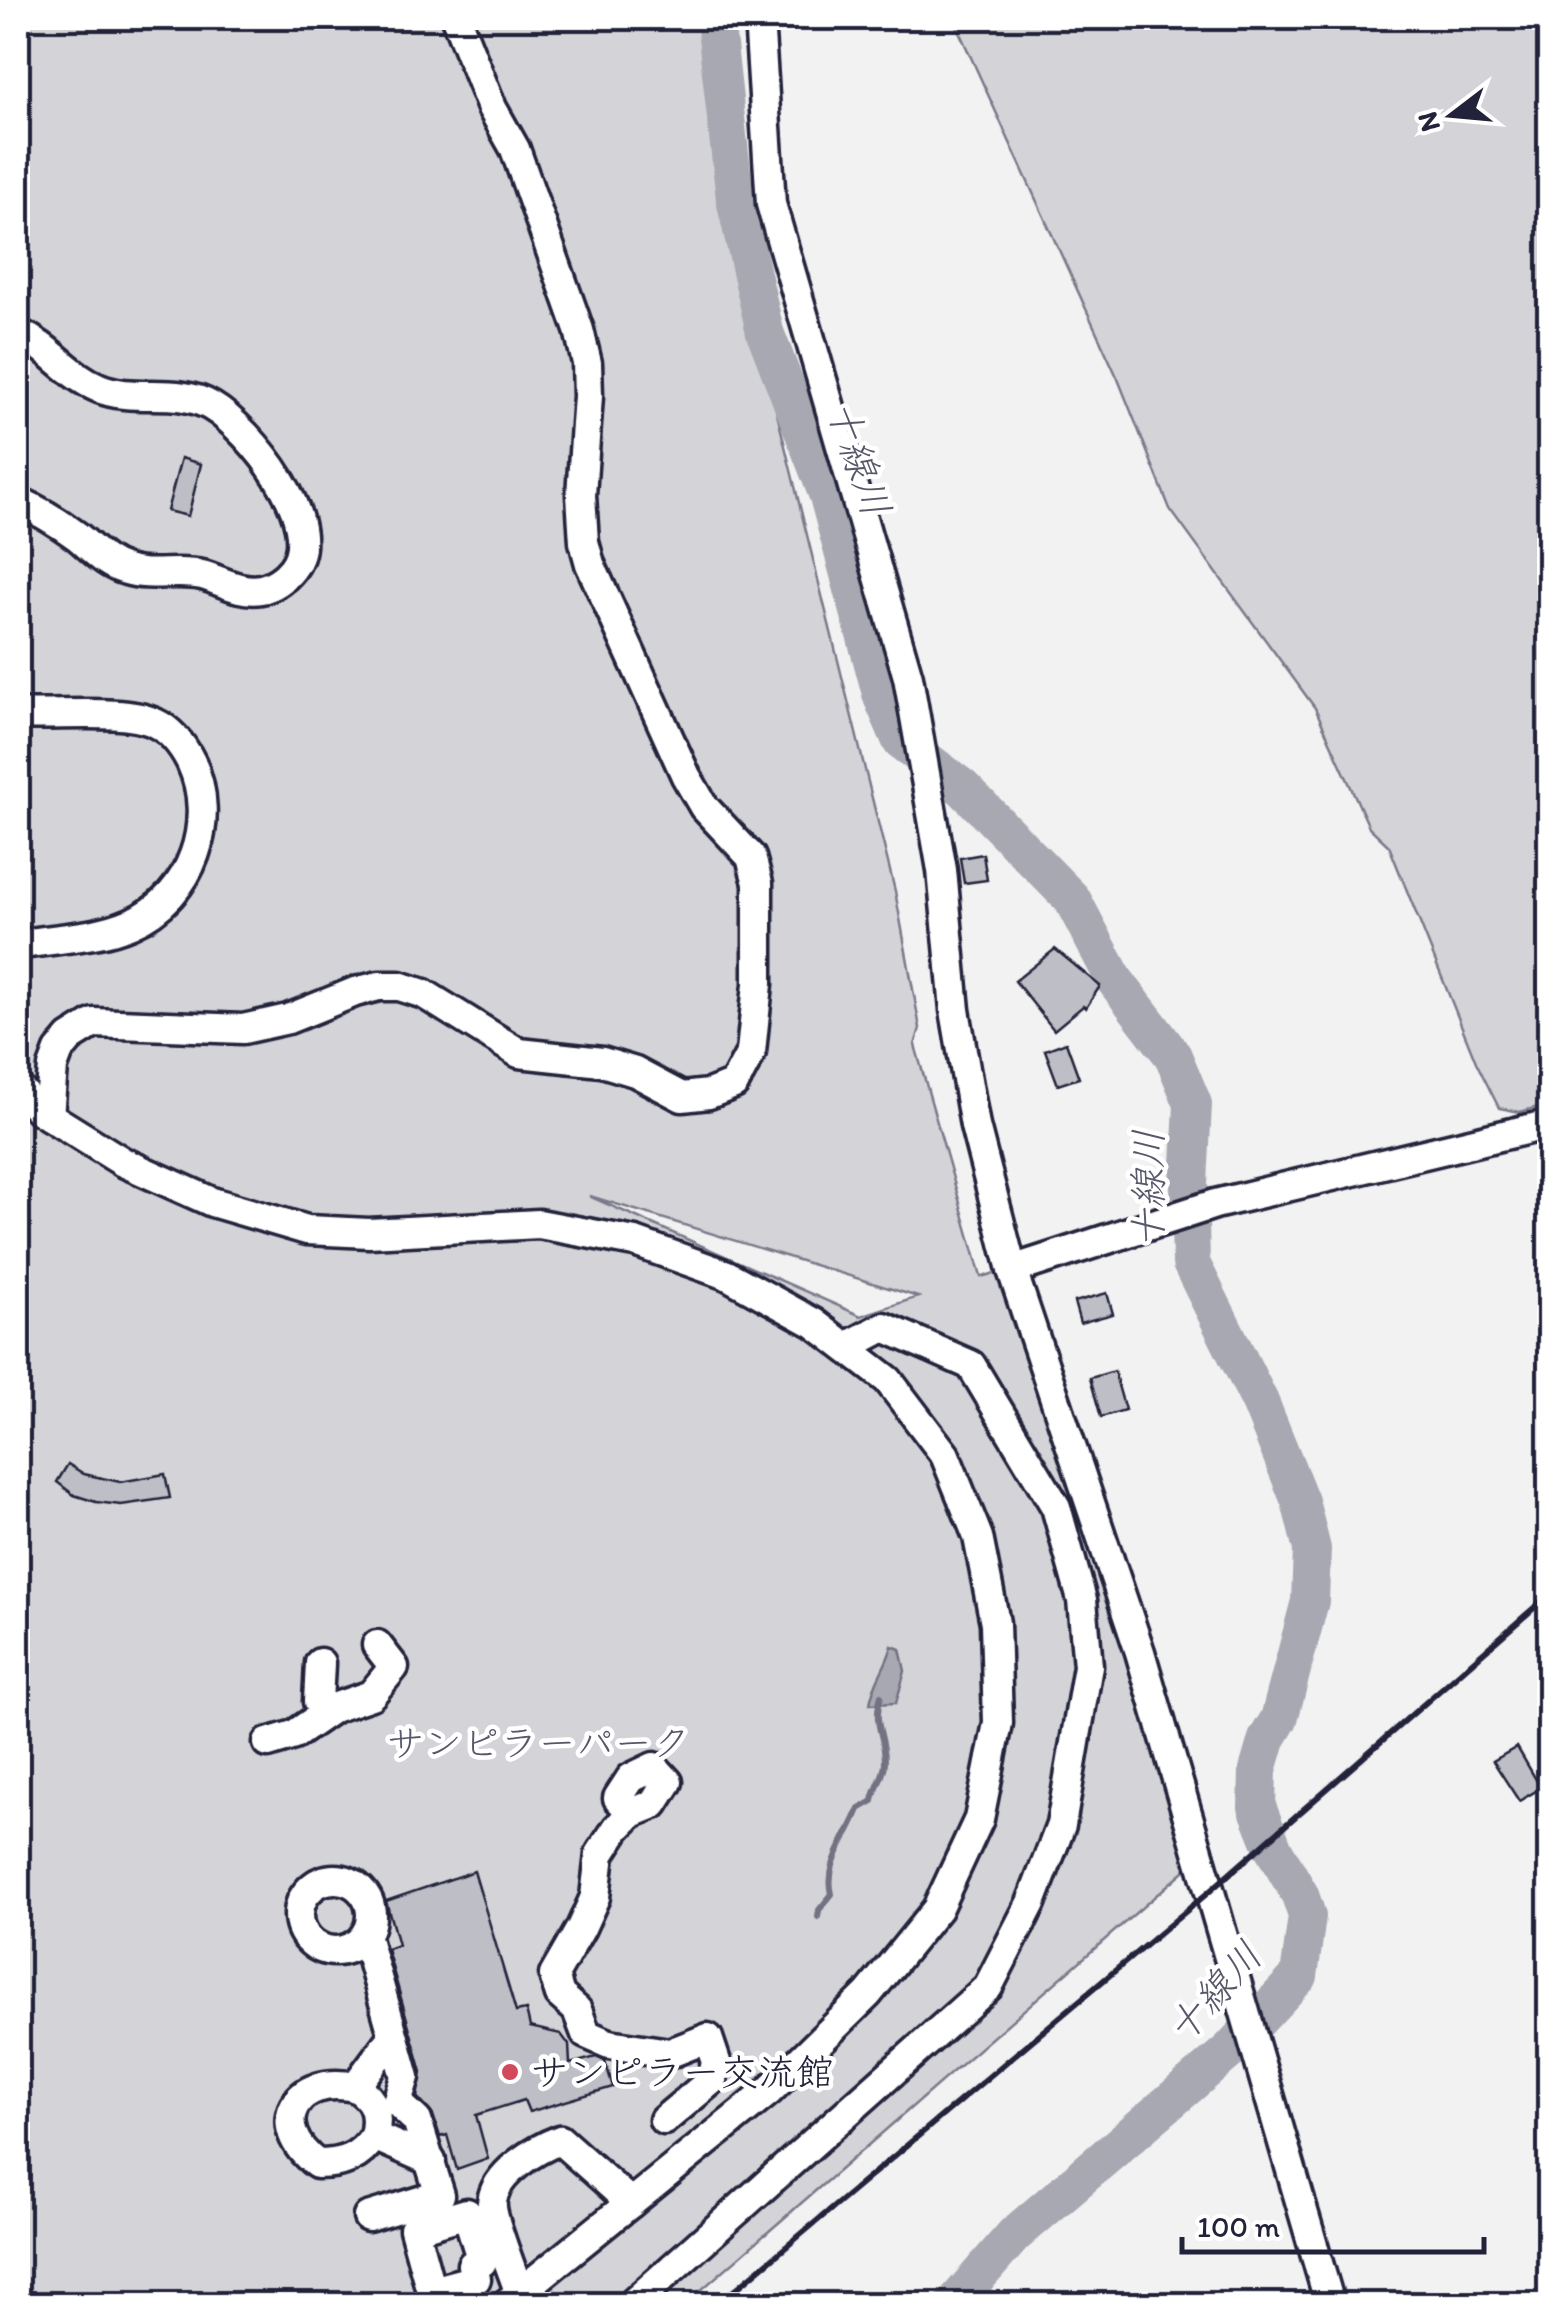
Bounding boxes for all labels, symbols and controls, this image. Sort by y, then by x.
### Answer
north arrow [1402,65,1502,165]
text: N [1409,108,1447,136]
water label: 十線川 [817,393,901,523]
water label: 十線川 [1124,1129,1172,1249]
park label: サンピラーパーク [386,1720,690,1766]
water label: 十線川 [1156,1931,1272,2053]
place label: サンピラー交流館 [530,2049,834,2095]
marker: サンピラー交流館 [499,2061,521,2083]
scale bar [1182,2192,1484,2254]
text: 100 m [1197,2208,1280,2245]

